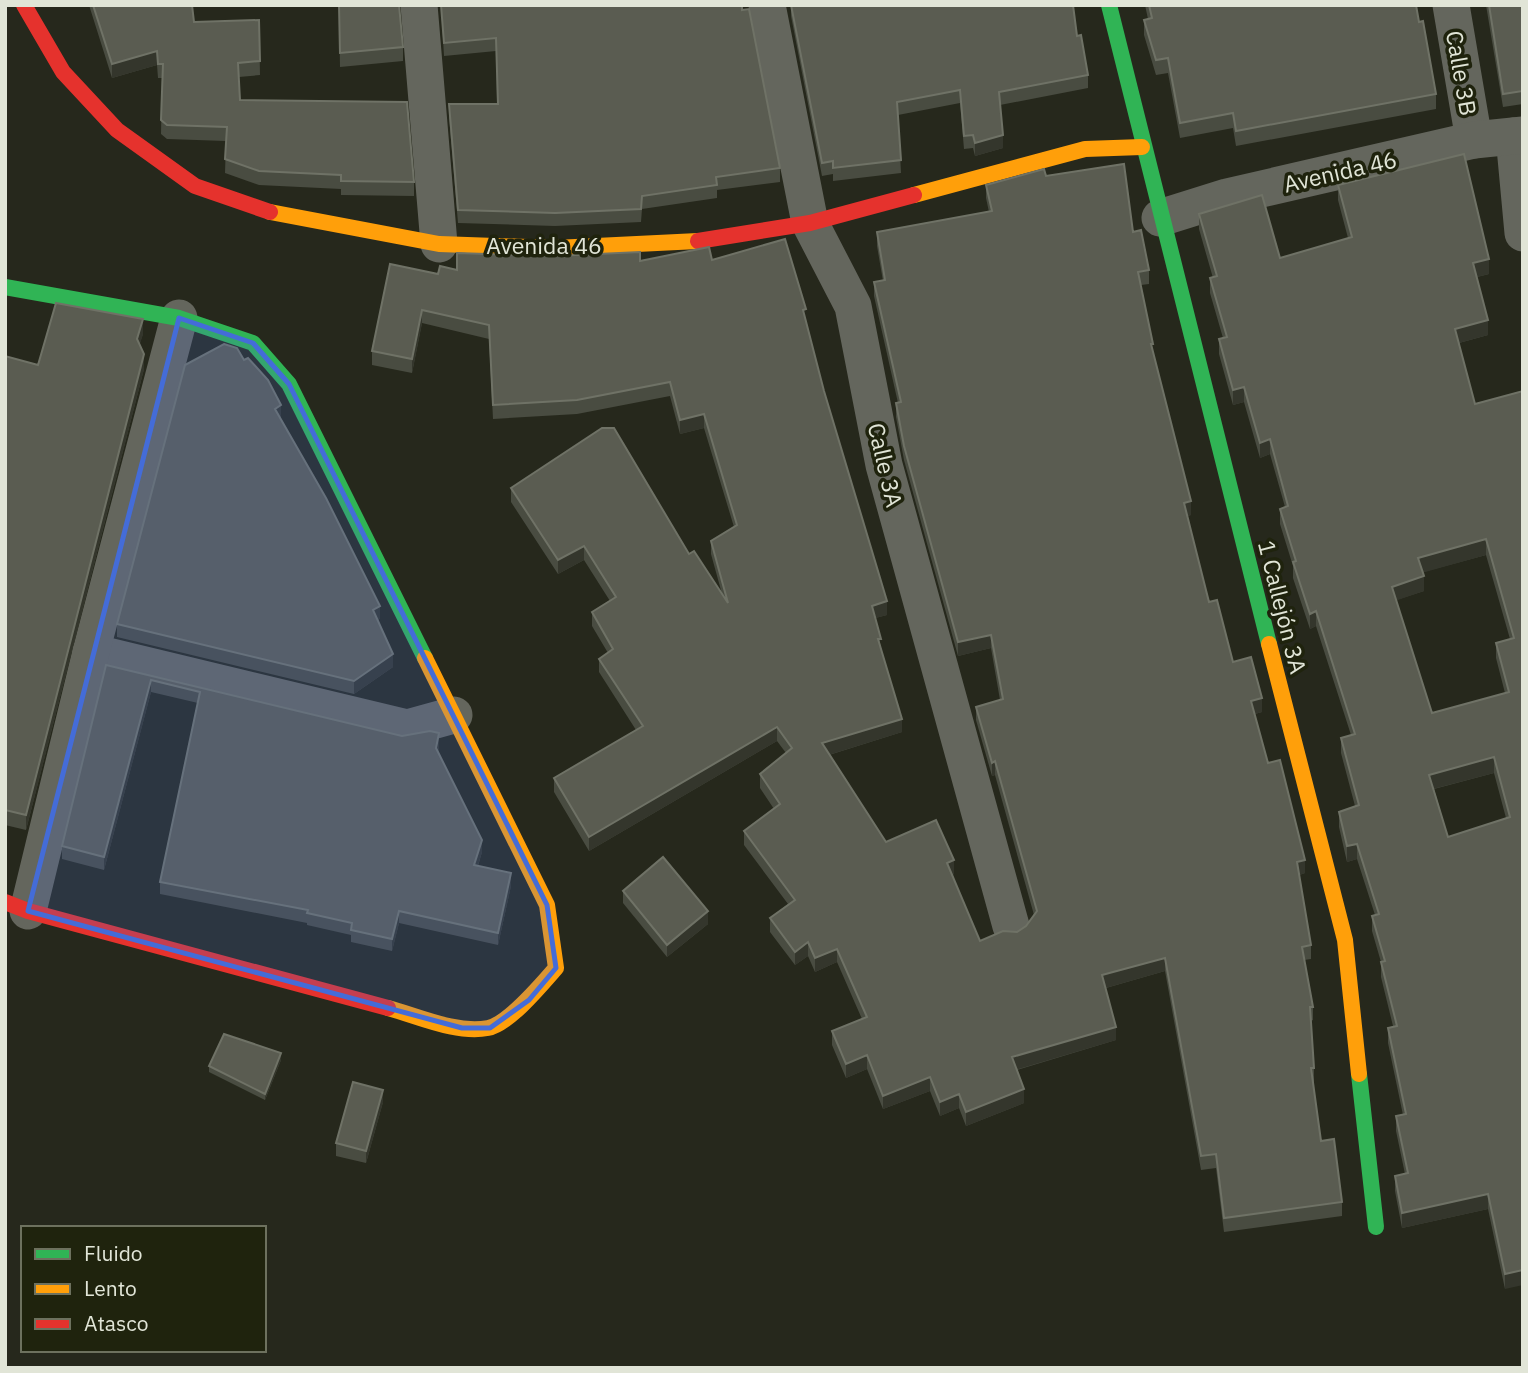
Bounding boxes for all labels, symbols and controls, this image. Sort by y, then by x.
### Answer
street label: Calle 3B [1440,28,1484,118]
street label: Avenida 46 [1280,143,1400,199]
street label: Avenida 46 [486,230,602,260]
street label: Calle 3A [862,420,910,510]
street label: 1 Callejón 3A [1252,537,1314,677]
legend [21,1226,266,1352]
text: Fluido [84,1239,143,1267]
text: Lento [84,1274,137,1302]
text: Atasco [84,1309,148,1337]

